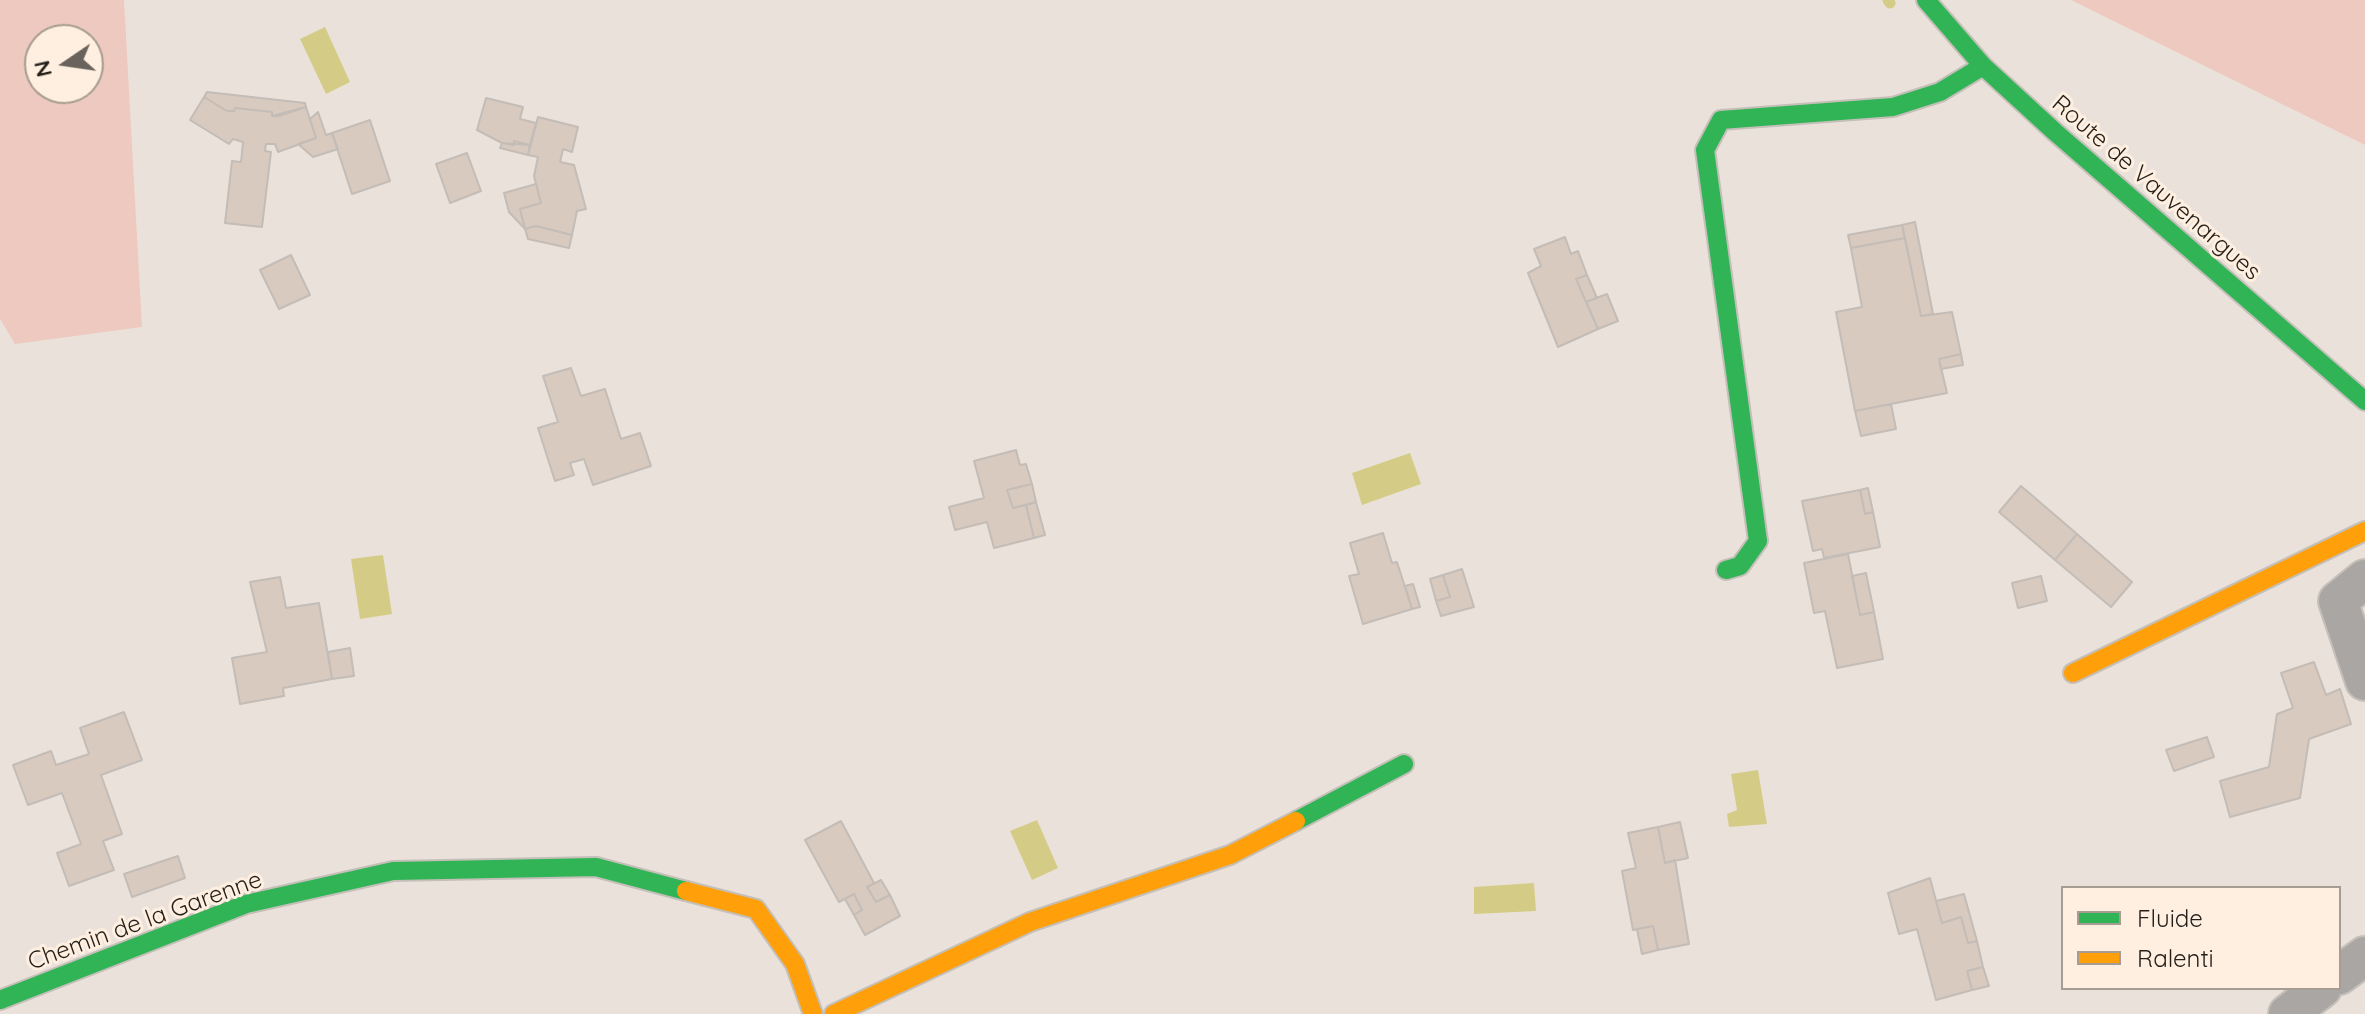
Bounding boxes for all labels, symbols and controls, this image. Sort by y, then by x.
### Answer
north arrow [24,24,104,104]
text: N [27,58,58,80]
street label: Route de Vauvenargues [2046,89,2266,287]
street label: Chemin de la Garenne [24,865,266,977]
legend [2061,886,2341,990]
text: Fluide [2137,903,2203,933]
text: Ralenti [2137,943,2214,973]

